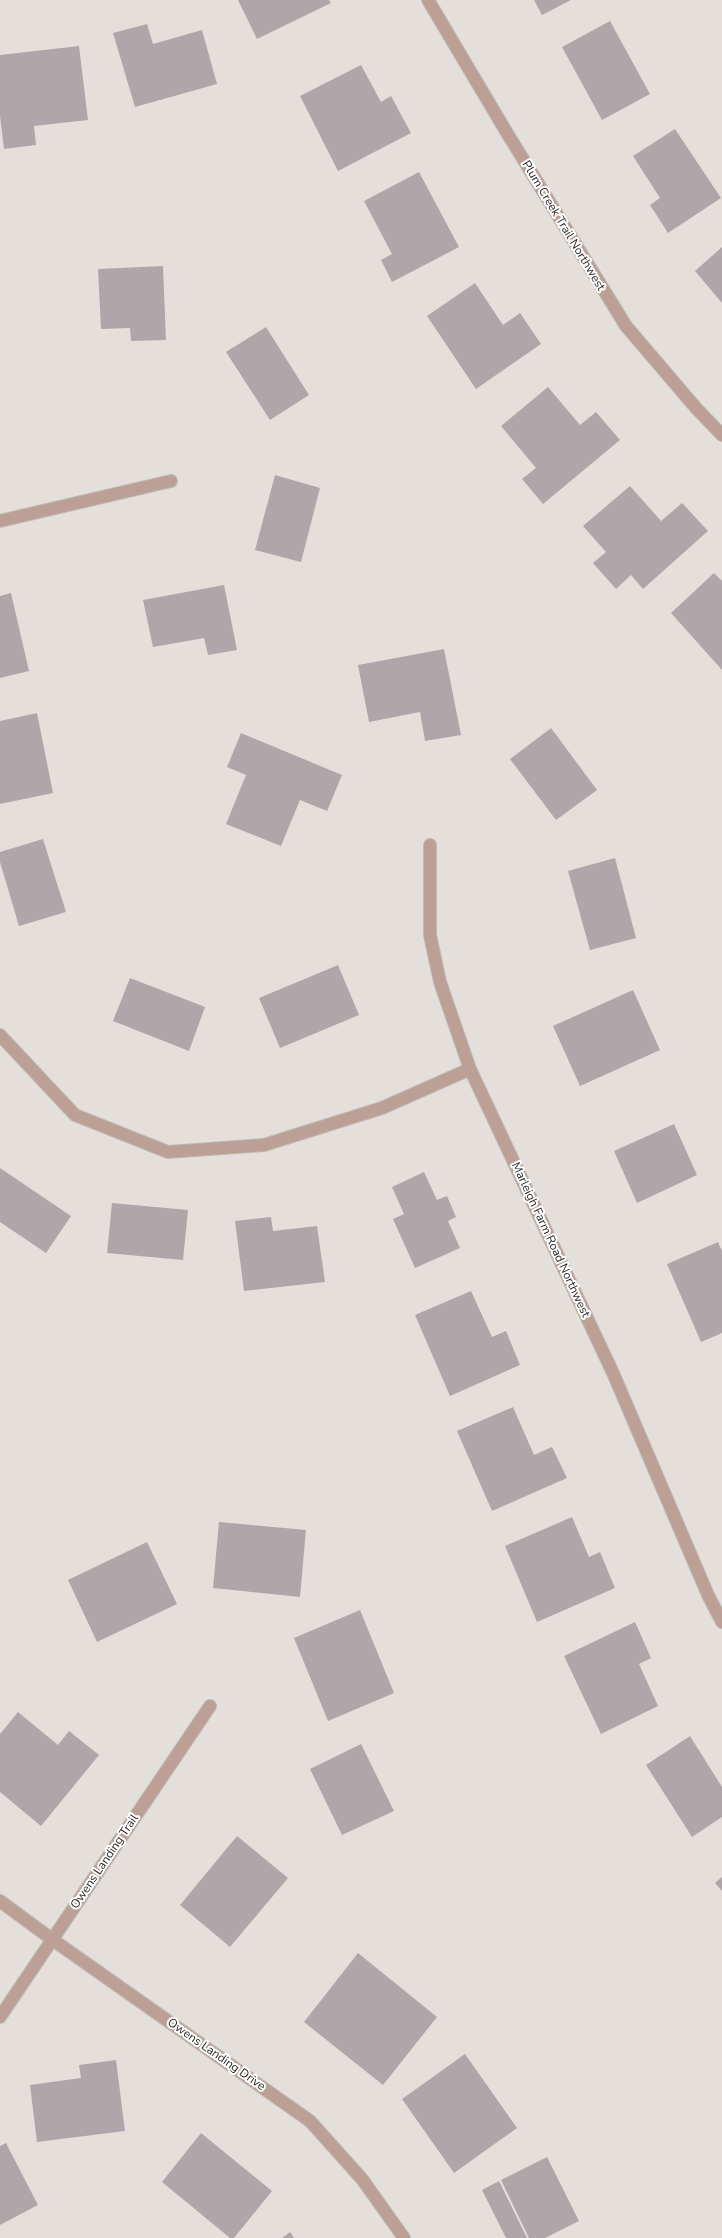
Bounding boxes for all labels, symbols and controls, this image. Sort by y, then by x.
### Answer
street label: Plum Creek Trail Northwest [518,158,608,294]
street label: Marleigh Farm Road Northwest [508,1160,592,1320]
street label: Owens Landing Trail [68,1812,142,1912]
street label: Owens Landing Drive [164,2016,268,2094]

